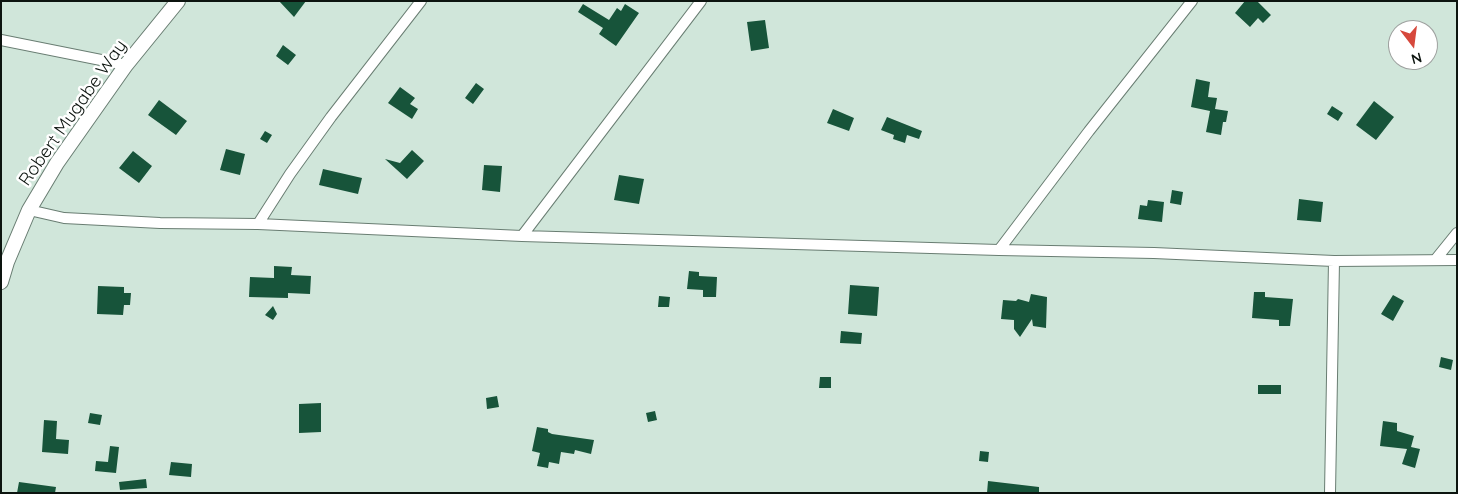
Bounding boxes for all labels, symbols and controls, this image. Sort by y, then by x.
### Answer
north arrow [1388,20,1438,70]
street label: Robert Mugabe Way [14,36,132,190]
text: N [1409,48,1424,69]

